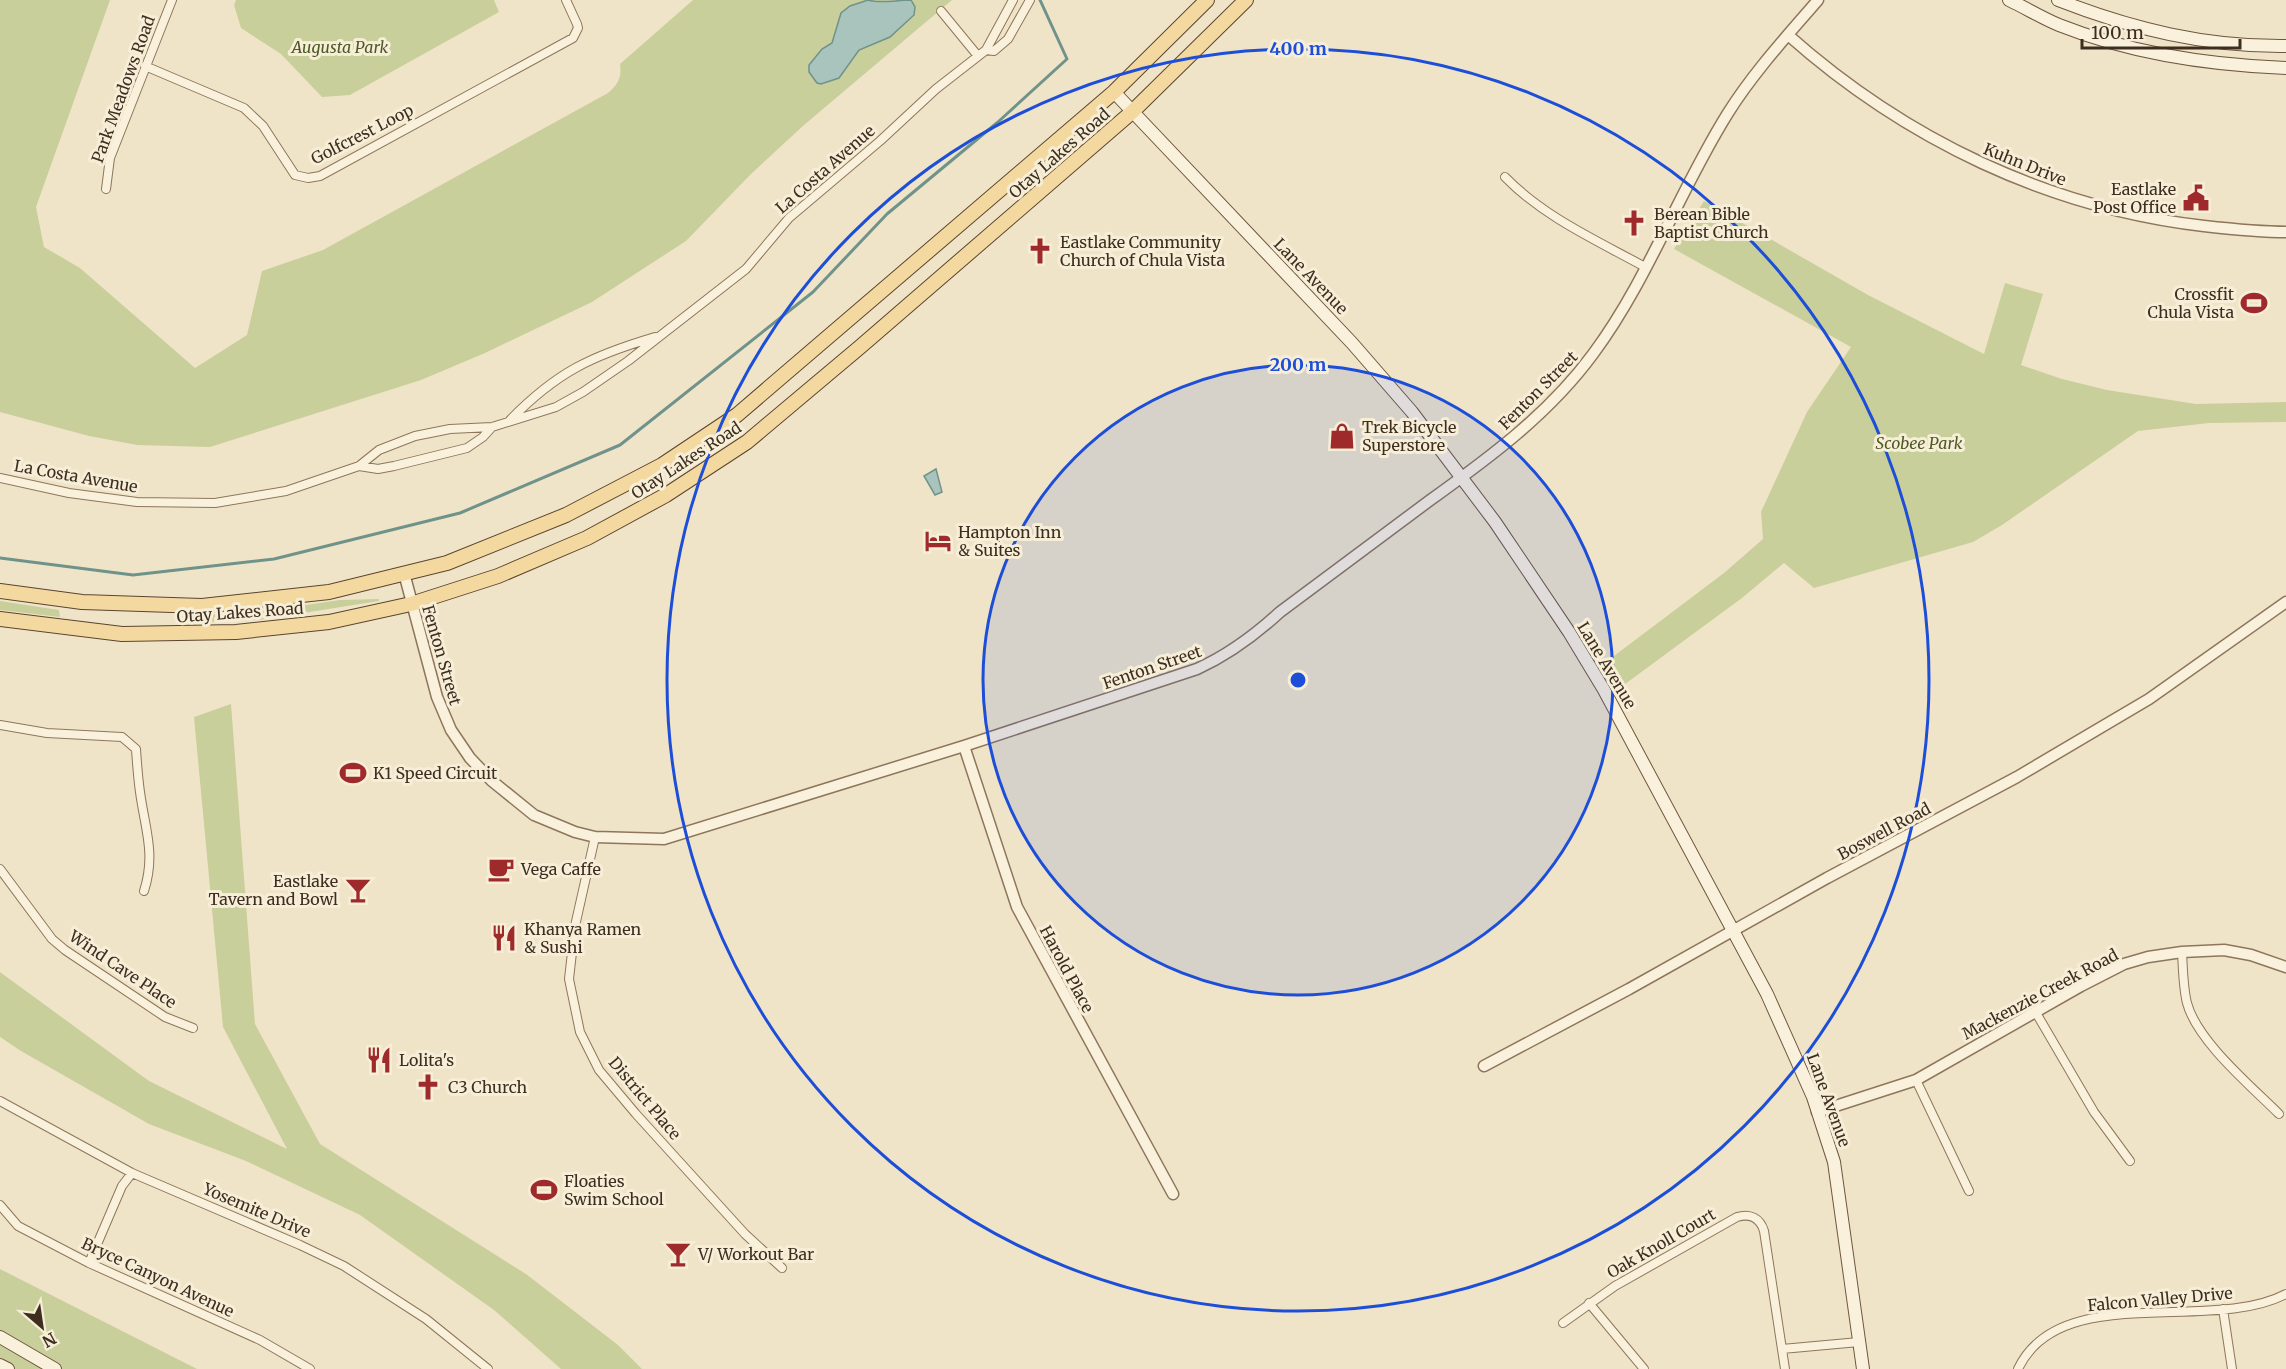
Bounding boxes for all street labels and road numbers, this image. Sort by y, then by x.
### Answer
street label: Park Meadows Road [87,12,159,165]
street label: Golfcrest Loop [307,100,417,168]
street label: Otay Lakes Road [1004,103,1114,202]
street label: La Costa Avenue [771,120,879,218]
street label: Kuhn Drive [1981,138,2069,190]
street label: Lane Avenue [1270,234,1352,318]
street label: Fenton Street [1494,346,1582,434]
street label: Otay Lakes Road [627,417,745,503]
street label: La Costa Avenue [13,455,139,497]
street label: Otay Lakes Road [176,598,305,626]
street label: Fenton Street [418,603,466,708]
street label: Lane Avenue [1573,618,1641,712]
street label: Fenton Street [1100,640,1205,693]
street label: Boswell Road [1834,798,1934,864]
street label: Harold Place [1036,922,1098,1016]
street label: Wind Cave Place [65,925,180,1012]
street label: Mackenzie Creek Road [1959,944,2122,1044]
street label: Lane Avenue [1803,1051,1855,1149]
street label: District Place [605,1053,685,1143]
street label: Yosemite Drive [199,1178,314,1242]
street label: Oak Knoll Court [1603,1203,1720,1282]
street label: Bryce Canyon Avenue [79,1233,237,1321]
street label: Falcon Valley Drive [2087,1283,2233,1315]

